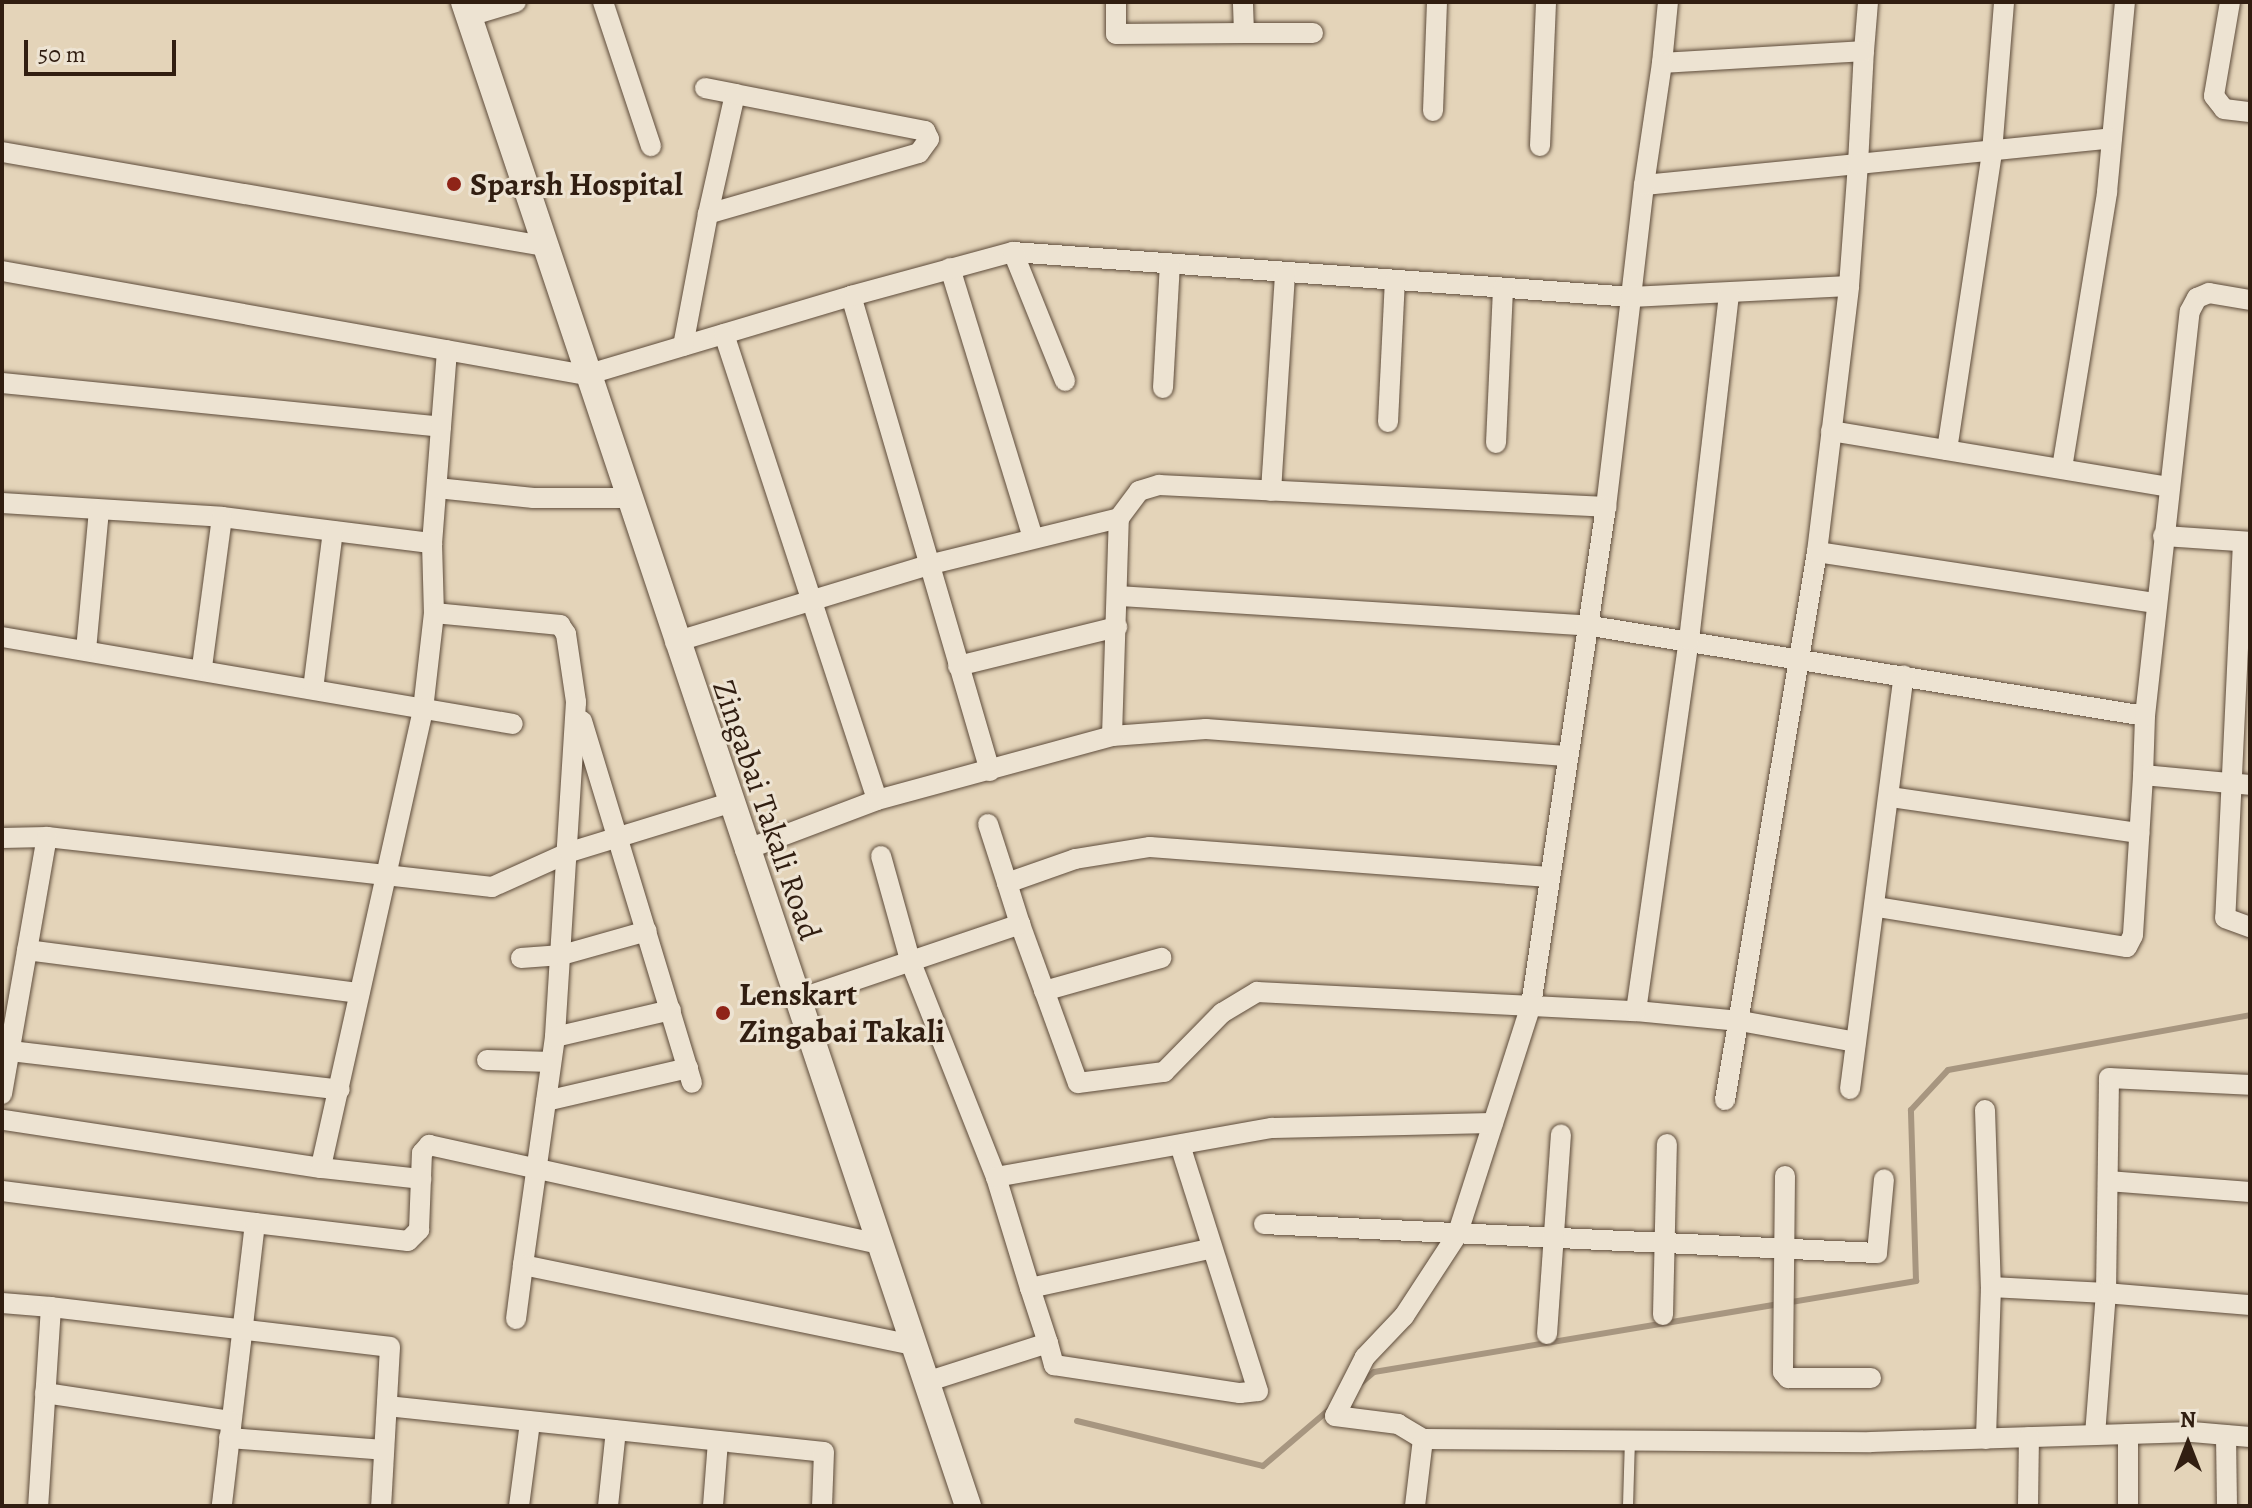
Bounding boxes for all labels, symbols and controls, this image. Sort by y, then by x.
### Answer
scale bar [28,24,180,74]
text: 50 m [38,38,86,70]
place label: Sparsh Hospital [470,165,683,203]
marker: Sparsh Hospital [445,175,463,193]
street label: Zingabai Takali Road [704,675,830,945]
place label: Lenskart Zingabai Takali [739,976,945,1051]
marker: Lenskart Zingabai Takali [714,1004,732,1022]
north arrow [2148,1404,2228,1484]
text: N [2180,1405,2196,1435]

